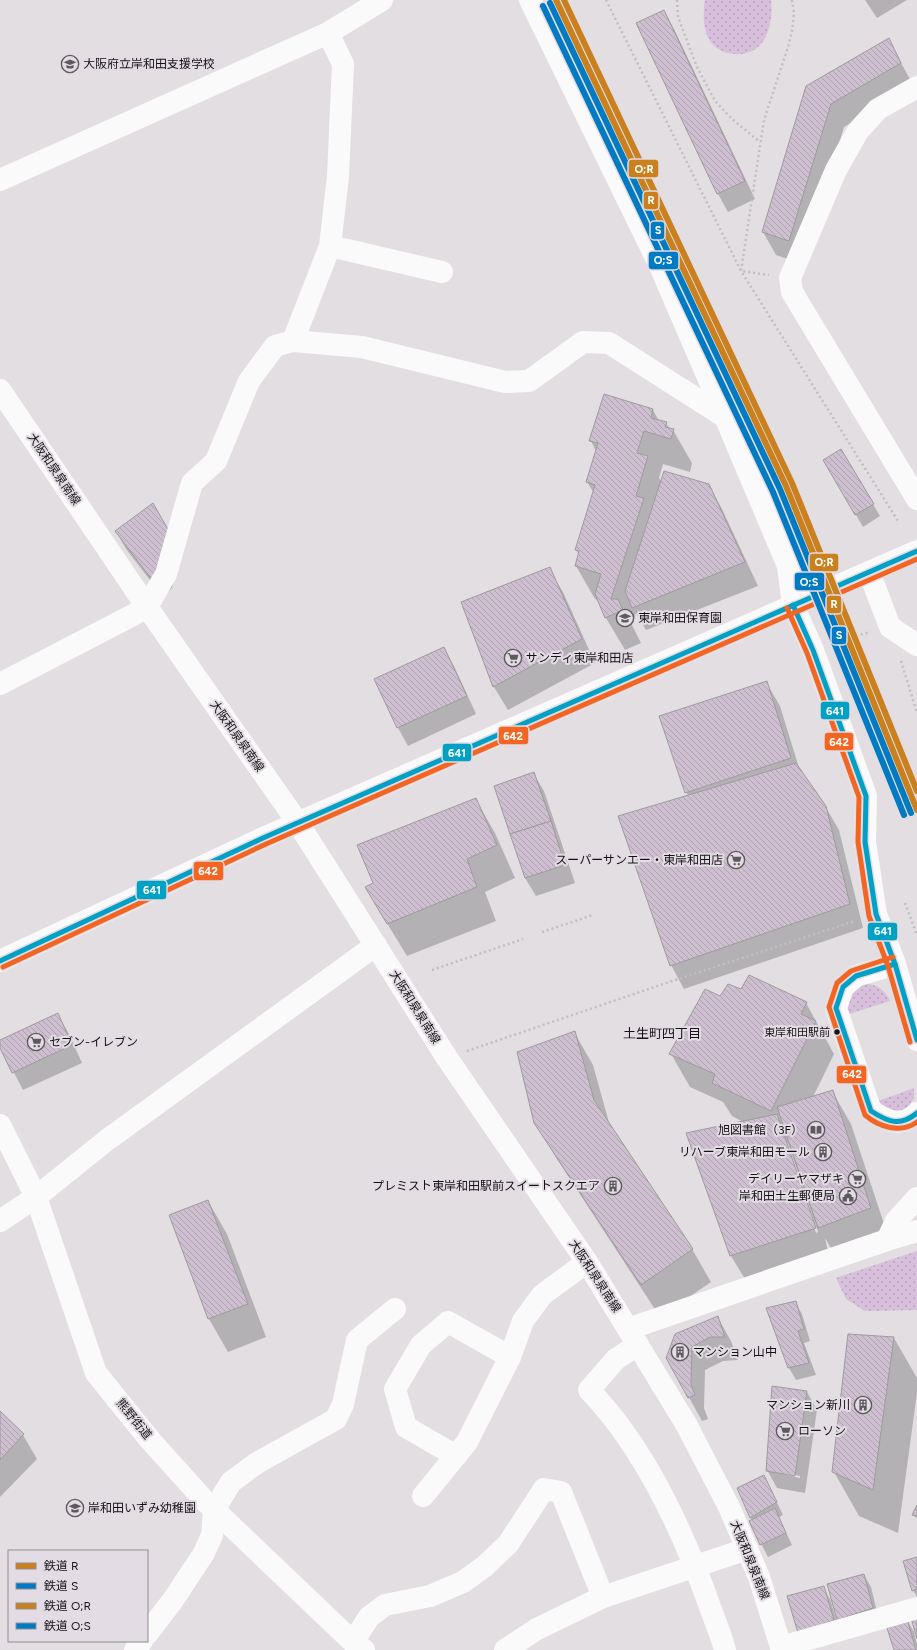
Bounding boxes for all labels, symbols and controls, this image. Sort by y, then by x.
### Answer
school or university icon: 大阪府立岸和田支援学校 [60,54,80,74]
place label: 大阪府立岸和田支援学校 [83,57,215,71]
line badge: O;R [628,159,659,178]
text: O;R [634,163,654,176]
line badge: R [643,191,659,210]
text: R [647,194,655,207]
line badge: S [650,221,665,240]
text: S [655,224,662,237]
line badge: O;S [648,251,679,270]
text: O;S [654,254,673,267]
street label: 大阪和泉泉南線 [25,430,83,508]
line badge: O;R [809,553,839,572]
text: O;R [814,556,834,569]
line badge: O;S [794,572,825,591]
text: O;S [800,576,819,589]
line badge: R [826,595,842,614]
text: R [830,598,838,611]
school or university icon: 東岸和田保育園 [615,608,635,628]
place label: 東岸和田保育園 [638,611,722,625]
line badge: S [831,626,847,645]
text: S [836,629,843,642]
supermarket icon: サンディ東岸和田店 [503,648,523,668]
place label: サンディ東岸和田店 [526,651,633,665]
street label: 大阪和泉泉南線 [207,698,267,774]
line badge: 641 [820,701,850,720]
text: 641 [826,705,844,718]
line badge: 642 [498,726,529,745]
text: 642 [503,730,523,743]
line badge: 642 [824,732,854,751]
text: 642 [829,736,849,749]
line badge: 641 [442,743,472,762]
text: 641 [448,747,466,760]
supermarket icon: スーパーサンエー・東岸和田店 [726,850,746,870]
place label: スーパーサンエー・東岸和田店 [555,853,723,867]
line badge: 642 [193,861,224,881]
text: 642 [198,865,218,878]
line badge: 641 [136,880,167,900]
text: 641 [143,884,161,897]
line badge: 641 [867,922,898,941]
text: 641 [874,925,892,938]
street label: 大阪和泉泉南線 [387,968,443,1046]
district label: 土生町四丁目 [623,1026,701,1041]
place label: 東岸和田駅前 [764,1026,830,1039]
marker: 東岸和田駅前 [832,1027,842,1037]
supermarket icon: セブン-イレブン [26,1032,46,1052]
place label: セブン-イレブン [49,1035,138,1049]
line badge: 642 [836,1065,867,1084]
text: 642 [842,1068,862,1081]
library icon: 旭図書館（3F） [806,1120,826,1140]
place label: 旭図書館（3F） [718,1123,803,1137]
building icon: リハーブ東岸和田モール [813,1142,833,1162]
place label: リハーブ東岸和田モール [679,1145,810,1159]
supermarket icon: デイリーヤマザキ [847,1169,867,1189]
place label: デイリーヤマザキ [748,1172,844,1186]
building icon: プレミスト東岸和田駅前スイートスクエア [603,1176,623,1196]
place label: プレミスト東岸和田駅前スイートスクエア [372,1179,600,1193]
public building icon: 岸和田土生郵便局 [838,1186,858,1206]
place label: 岸和田土生郵便局 [739,1189,835,1203]
street label: 大阪和泉泉南線 [566,1237,624,1315]
building icon: マンション山中 [670,1342,690,1362]
place label: マンション山中 [693,1345,777,1359]
building icon: マンション新川 [853,1395,873,1415]
street label: 熊野街道 [113,1396,155,1442]
place label: マンション新川 [766,1398,850,1412]
supermarket icon: ローソン [775,1421,795,1441]
place label: ローソン [798,1424,846,1438]
school or university icon: 岸和田いずみ幼稚園 [65,1498,85,1518]
place label: 岸和田いずみ幼稚園 [88,1501,196,1515]
street label: 大阪和泉泉南線 [728,1518,772,1602]
legend [8,1550,148,1642]
text: 鉄道 R [44,1559,78,1573]
text: 鉄道 S [44,1579,78,1593]
text: 鉄道 O;R [44,1599,91,1613]
text: 鉄道 O;S [44,1619,91,1633]

